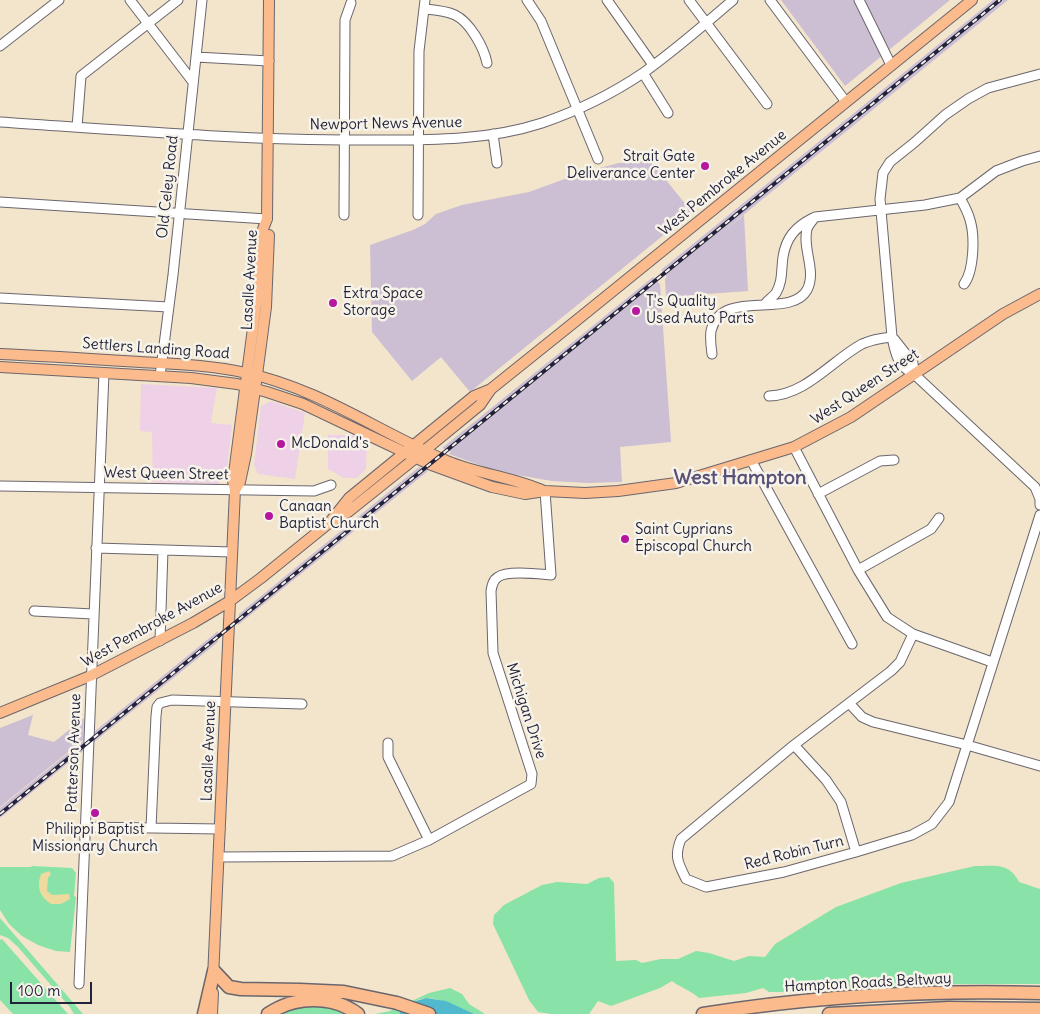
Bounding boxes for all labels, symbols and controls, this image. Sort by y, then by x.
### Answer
street label: Newport News Avenue [310,114,462,134]
street label: West Pembroke Avenue [656,126,790,240]
street label: Old Celey Road [154,135,182,239]
place label: Strait Gate Deliverance Center [567,148,695,183]
marker: Strait Gate Deliverance Center [699,160,711,172]
street label: Lasalle Avenue [238,229,262,331]
place label: Extra Space Storage [343,285,423,320]
place label: T's Quality Used Auto Parts [646,293,754,328]
marker: Extra Space Storage [327,297,339,309]
marker: T's Quality Used Auto Parts [630,305,642,317]
street label: Settlers Landing Road [82,335,230,363]
street label: West Queen Street [808,345,922,429]
place label: McDonald's [291,435,369,453]
marker: McDonald's [275,438,287,450]
street label: West Queen Street [103,464,229,484]
district label: West Hampton [674,466,806,490]
place label: Canaan Baptist Church [279,498,379,533]
marker: Canaan Baptist Church [263,510,275,522]
place label: Saint Cyprians Episcopal Church [635,521,752,556]
marker: Saint Cyprians Episcopal Church [619,533,631,545]
street label: West Pembroke Avenue [78,579,226,671]
street label: Michigan Drive [502,661,550,761]
street label: Patterson Avenue [63,693,85,813]
street label: Lasalle Avenue [198,700,220,802]
marker: Philippi Baptist Missionary Church [89,807,101,819]
place label: Philippi Baptist Missionary Church [32,821,158,856]
street label: Red Robin Turn [742,832,846,874]
street label: Hampton Roads Beltway [784,970,952,996]
scale bar [12,972,95,1004]
text: 100 m [18,981,60,1000]

